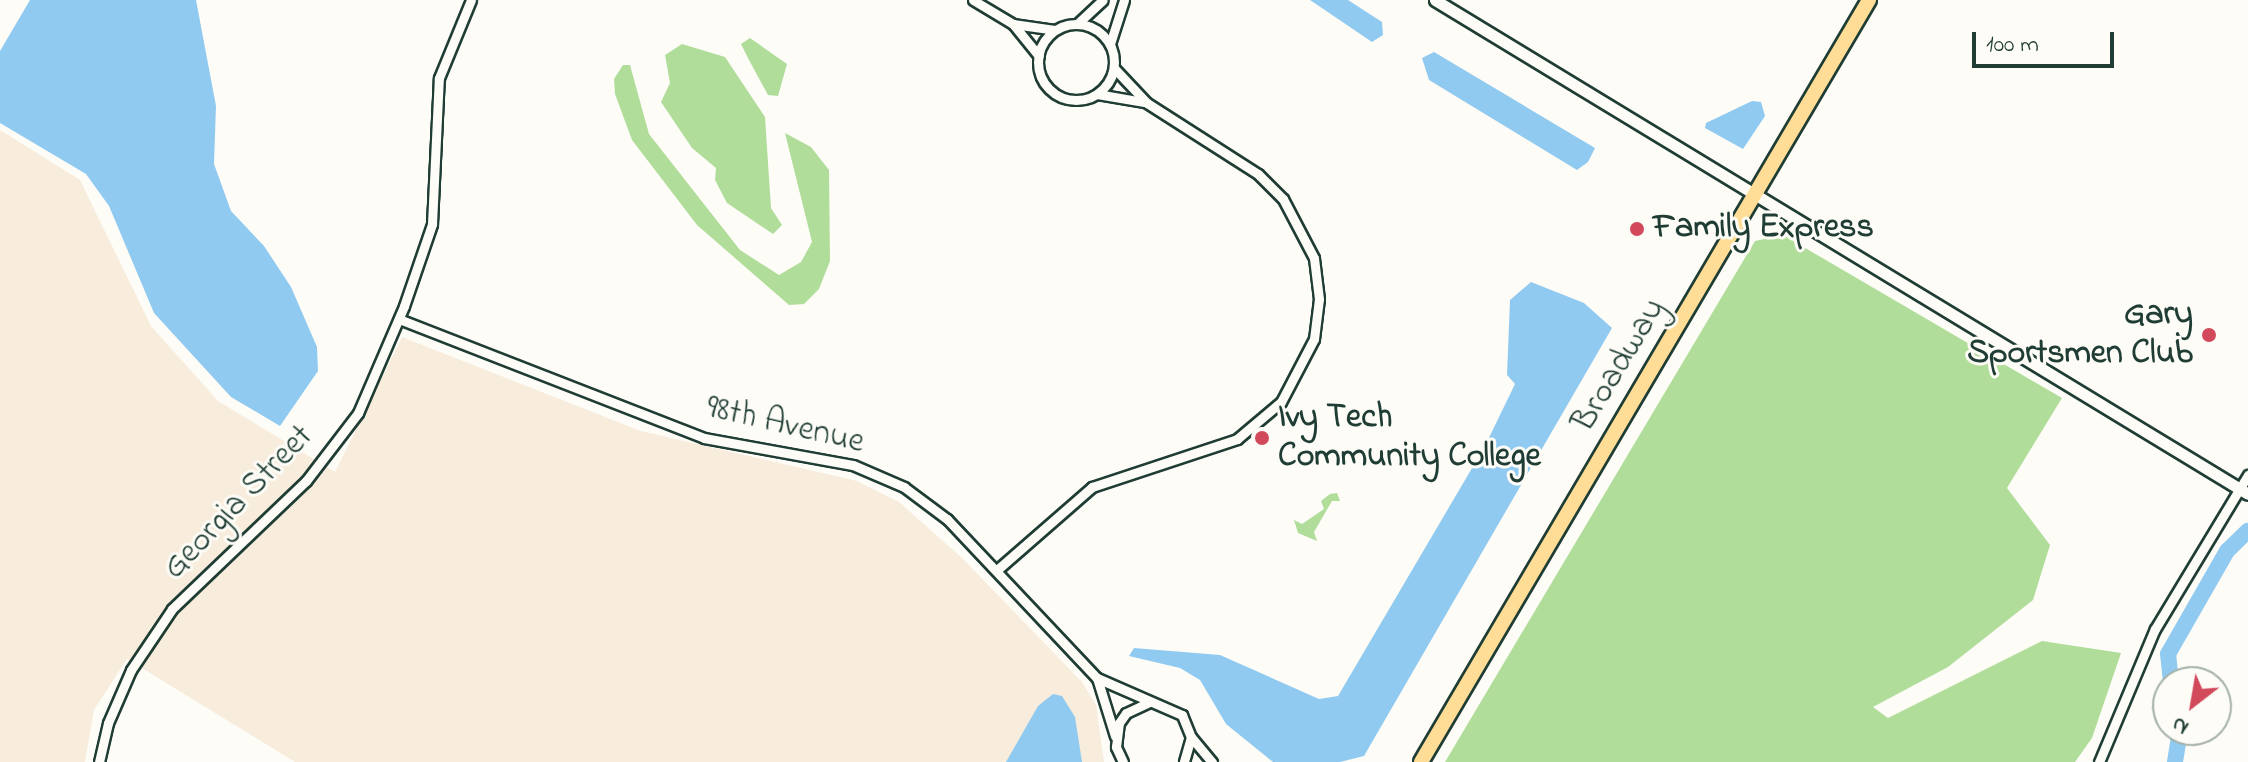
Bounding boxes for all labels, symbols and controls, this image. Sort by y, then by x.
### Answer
scale bar [1976,16,2118,66]
text: 100 m [1986,28,2039,63]
place label: Family Express [1653,209,1874,249]
marker: Family Express [1628,220,1646,238]
street label: Broadway [1564,292,1676,440]
place label: Gary Sportsmen Club [1967,295,2193,374]
marker: Gary Sportsmen Club [2200,326,2218,344]
street label: 98th Avenue [702,388,868,464]
place label: Ivy Tech Community College [1278,398,1541,478]
street label: Georgia Street [155,417,323,589]
marker: Ivy Tech Community College [1253,429,1271,447]
north arrow [2152,666,2232,746]
text: N [2166,707,2195,742]

